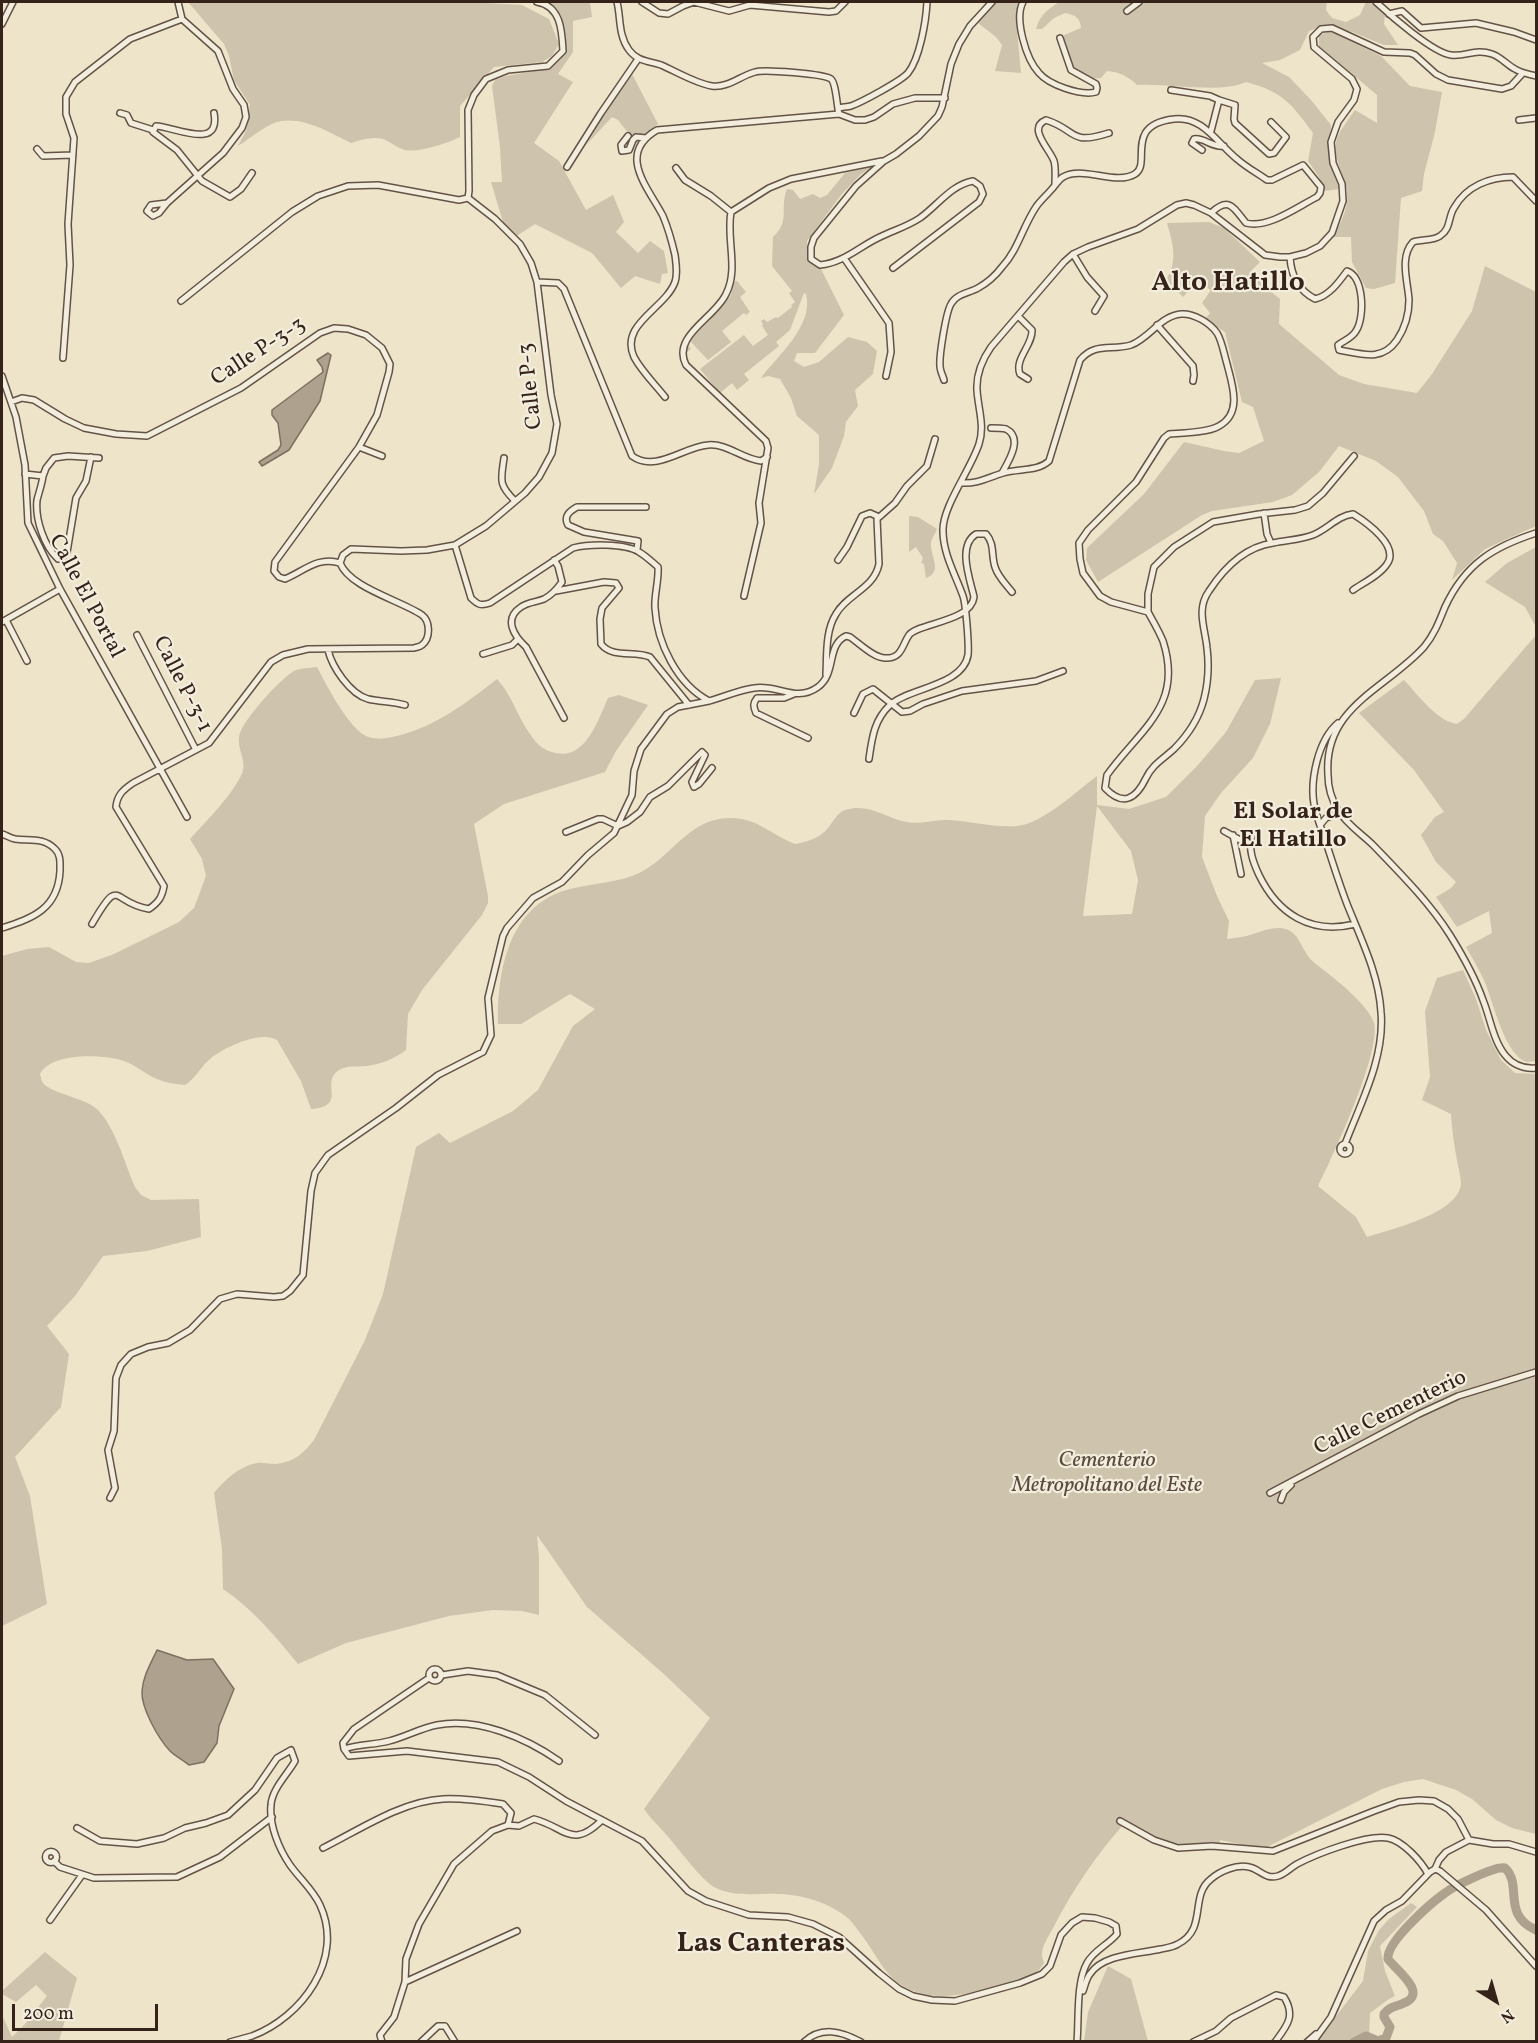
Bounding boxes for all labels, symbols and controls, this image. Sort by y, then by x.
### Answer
district label: Alto Hatillo [1151,268,1305,302]
street label: Calle P-3-3 [207,313,311,393]
street label: Calle P-3 [514,342,550,430]
street label: Calle El Portal [41,531,129,663]
street label: Calle P-3-1 [146,633,216,737]
district label: El Solar de El Hatillo [1233,800,1353,856]
street label: Calle Cementerio [1310,1366,1472,1462]
park label: Cementerio Metropolitano del Este [1012,1449,1202,1500]
district label: Las Canteras [677,1929,845,1963]
north arrow [1466,1971,1526,2031]
scale bar [15,1992,160,2030]
text: 200 m [23,2002,74,2027]
text: N [1496,2003,1518,2028]

